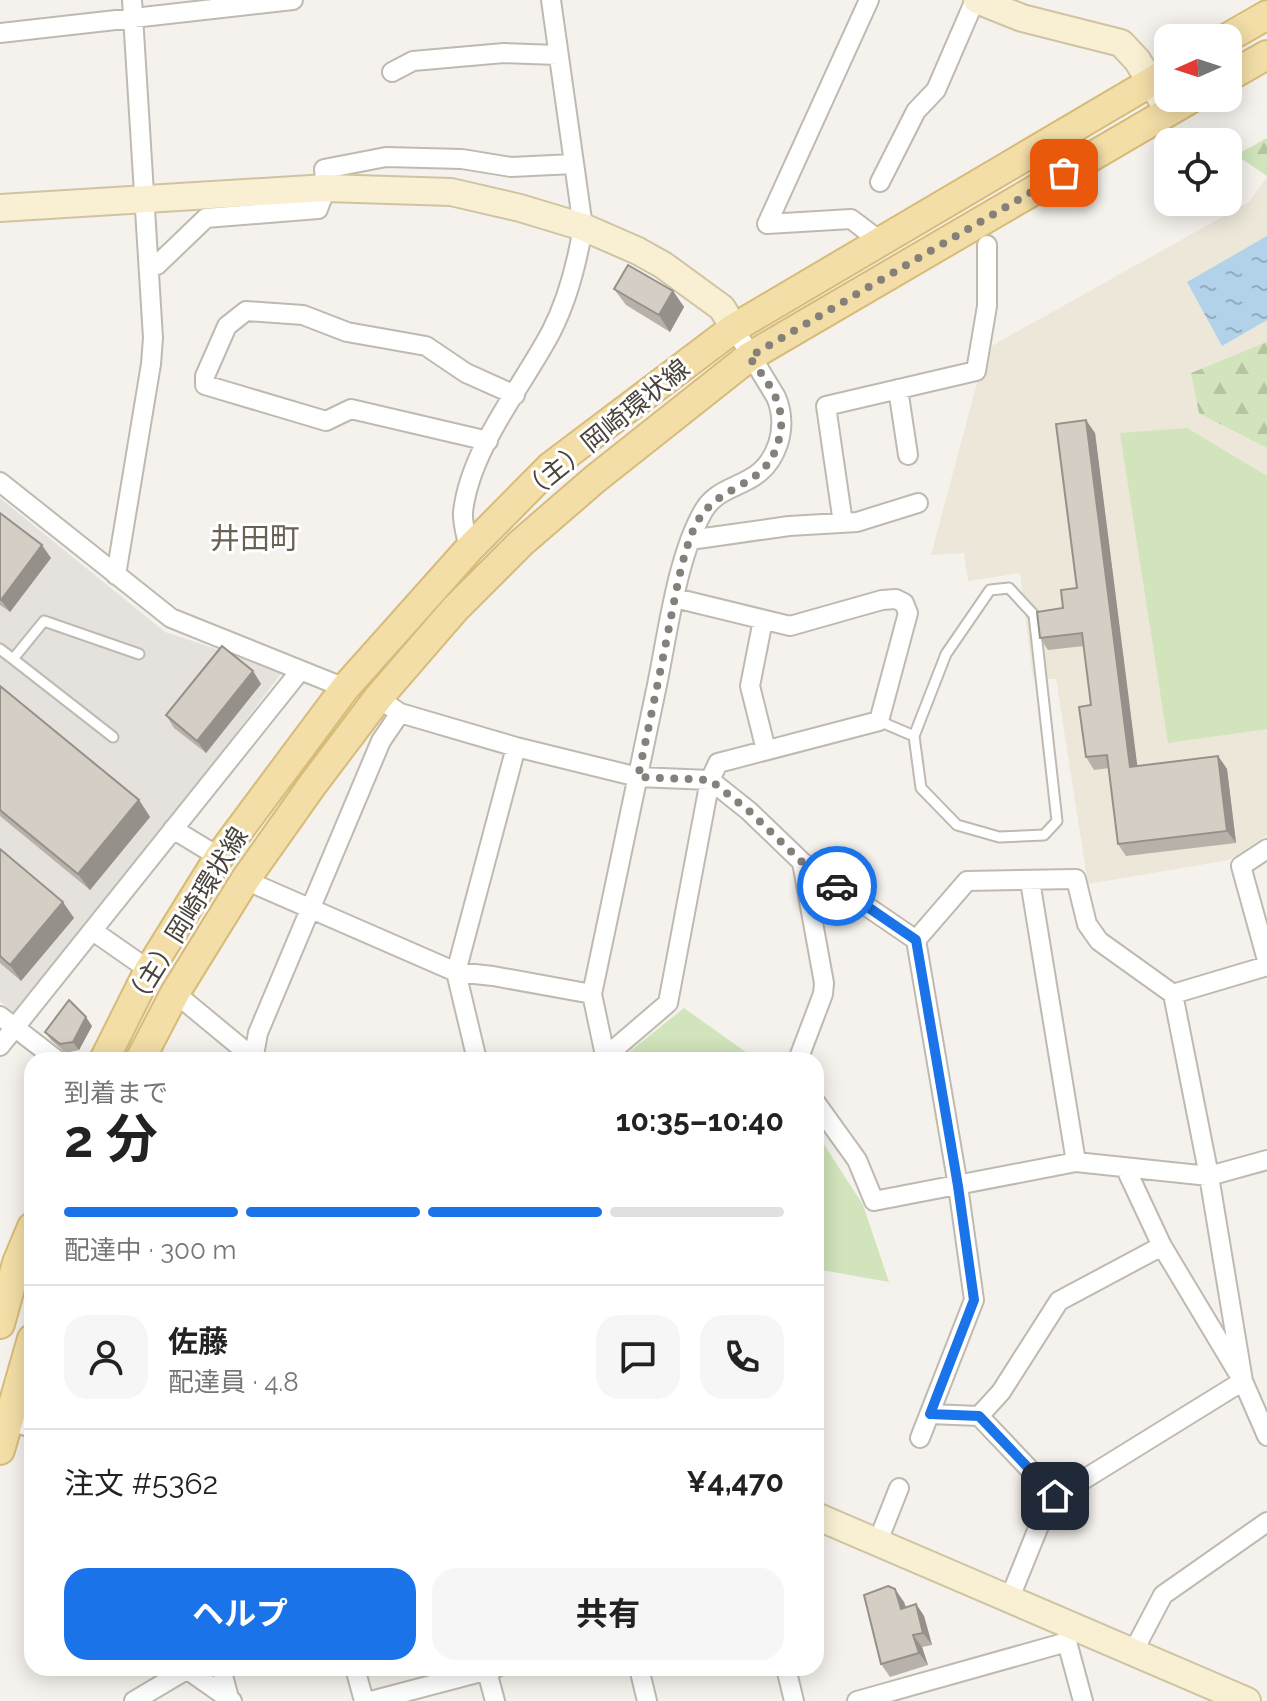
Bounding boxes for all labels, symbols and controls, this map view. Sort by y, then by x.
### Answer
north arrow [1154,24,1242,112]
map controls [1154,24,1242,216]
button: locate [1154,128,1242,216]
pin [1030,139,1098,207]
icon: bag [1042,151,1086,195]
street label: （主）岡崎環状線 [515,353,695,507]
district label: 井田町 [210,521,300,556]
street label: （主）岡崎環状線 [118,822,254,1014]
courier [797,846,877,926]
icon: car [815,864,859,908]
text: 到着まで [64,1078,168,1108]
text: 10:35–10:40 [616,1103,784,1138]
text: 2 分 [64,1108,158,1169]
text: 配達中 · 300 m [64,1235,236,1265]
button: person [64,1315,148,1399]
button: chat [596,1315,680,1399]
button: phone [700,1315,784,1399]
text: 佐藤 [168,1324,228,1359]
text: 配達員 · 4.8 [168,1367,299,1397]
pin [1021,1462,1089,1530]
text: ¥4,470 [686,1464,784,1499]
text: 注文 #5362 [64,1466,218,1501]
icon: home [1033,1474,1077,1518]
button: ヘルプ [64,1568,416,1660]
button: 共有 [432,1568,784,1660]

